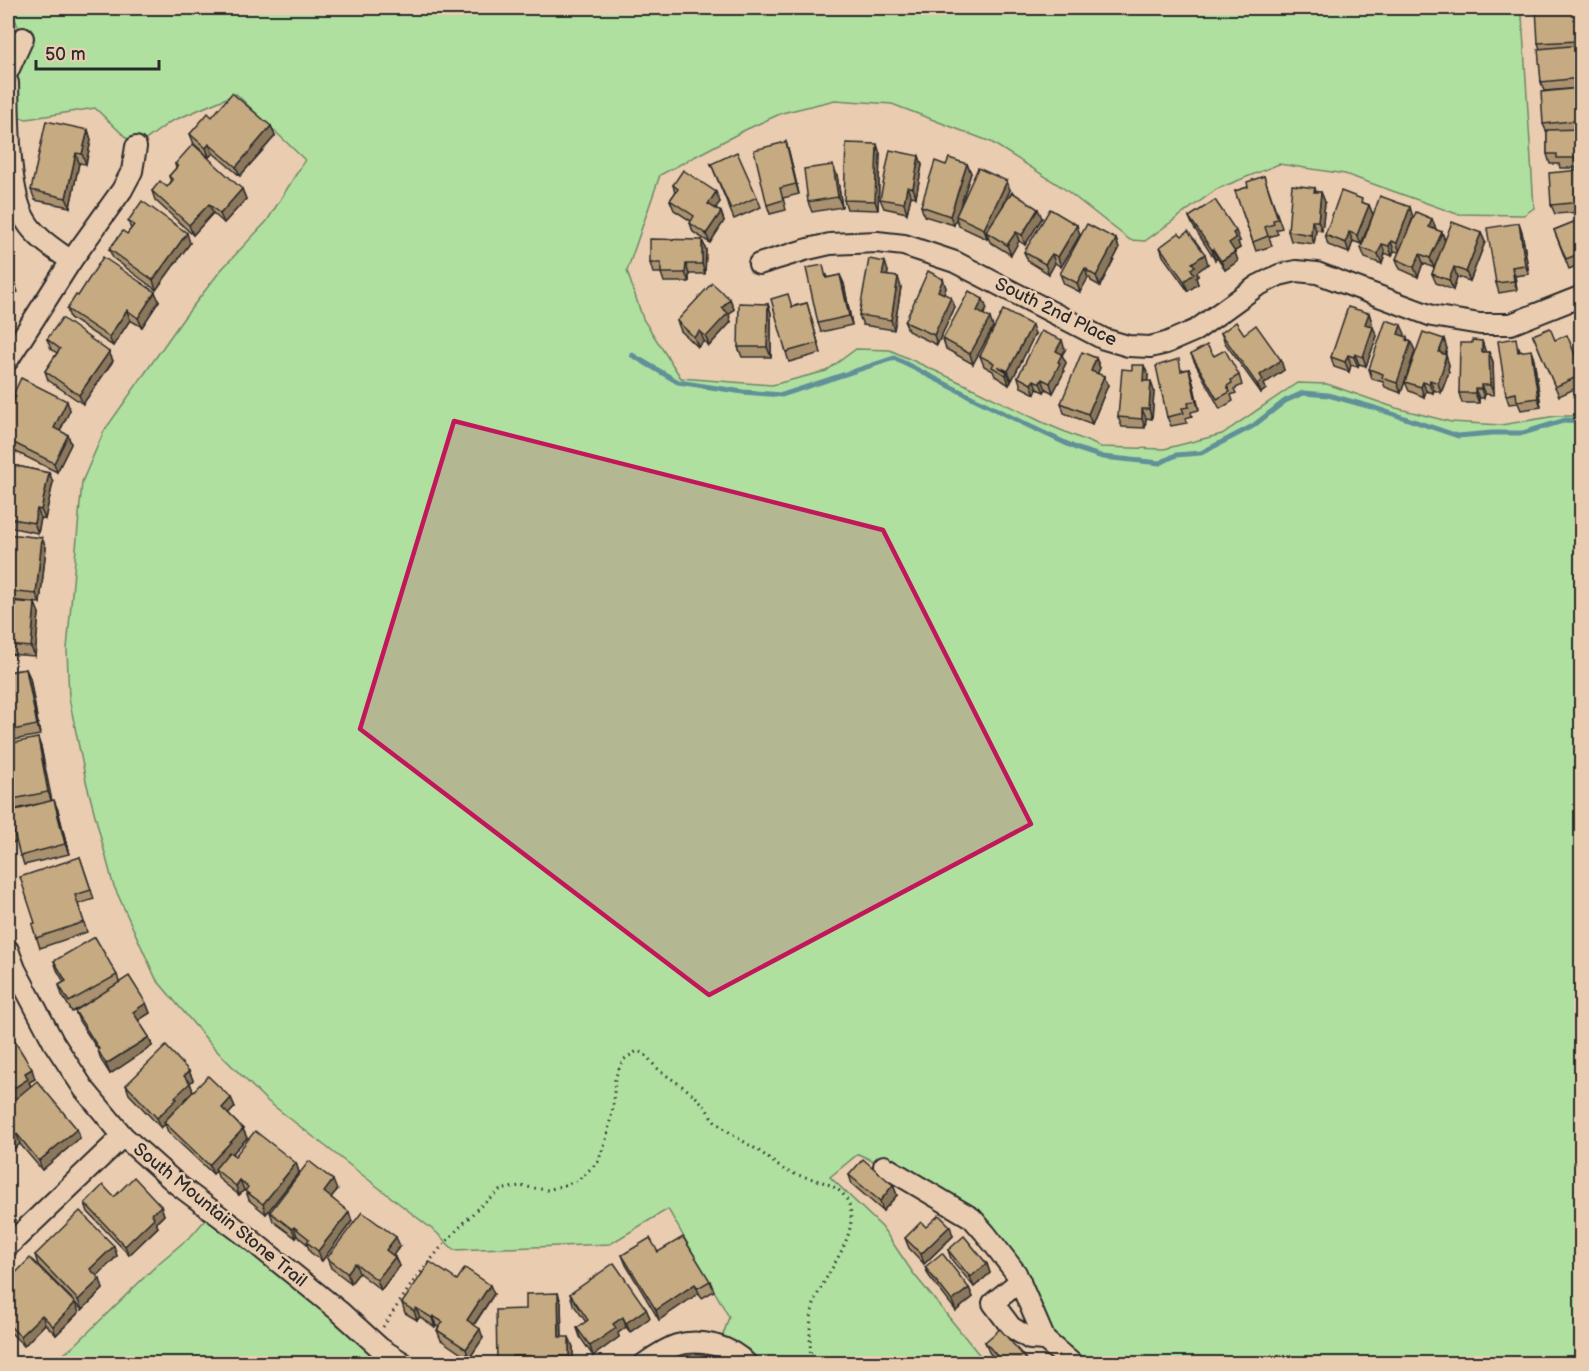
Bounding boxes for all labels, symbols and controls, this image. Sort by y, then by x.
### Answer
scale bar [36,33,159,71]
text: 50 m [45,44,86,65]
street label: South 2nd Place [992,273,1121,351]
street label: South Mountain Stone Trail [129,1139,311,1291]

